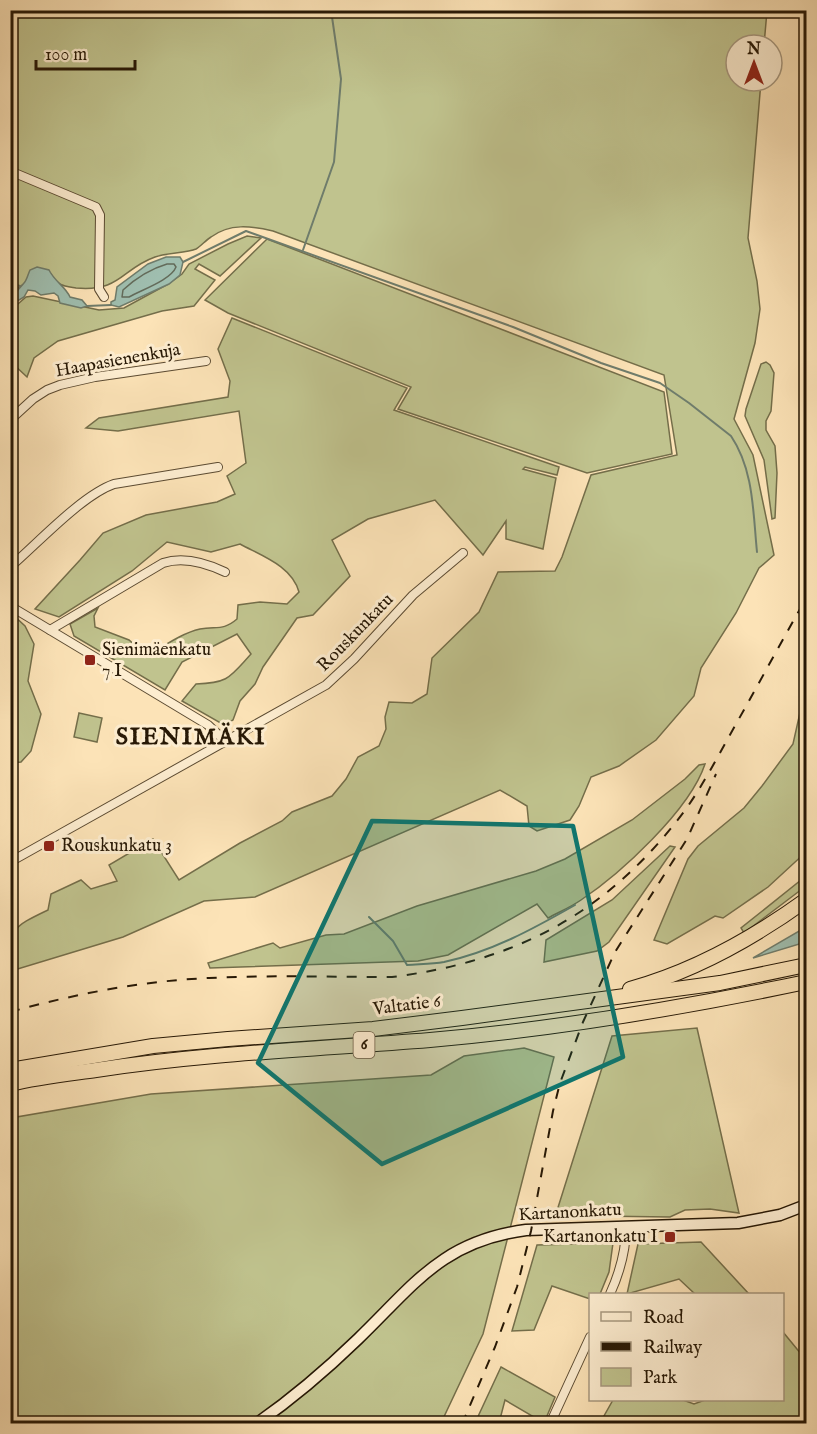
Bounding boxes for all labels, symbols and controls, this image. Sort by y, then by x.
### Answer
scale bar [36,33,135,71]
north arrow [724,33,784,93]
text: N [746,40,761,60]
text: 100 m [45,44,87,67]
street label: Haapasienenkuja [54,339,182,383]
street label: Rouskunkatu [313,589,399,677]
place label: Sienimäenkatu 7 I [102,639,211,683]
marker: Sienimäenkatu 7 I [83,653,97,667]
district label: SIENIMÄKI [116,722,266,753]
place label: Rouskunkatu 3 [61,835,172,858]
marker: Rouskunkatu 3 [42,839,56,853]
street label: Valtatie 6 [371,990,443,1022]
road number: 6 [354,1032,374,1058]
street label: Kartanonkatu [518,1199,622,1227]
place label: Kartanonkatu I [543,1226,658,1249]
marker: Kartanonkatu I [663,1230,677,1244]
legend [589,1293,784,1401]
text: Road [643,1307,684,1330]
text: Railway [643,1337,702,1360]
text: Park [643,1367,678,1390]

